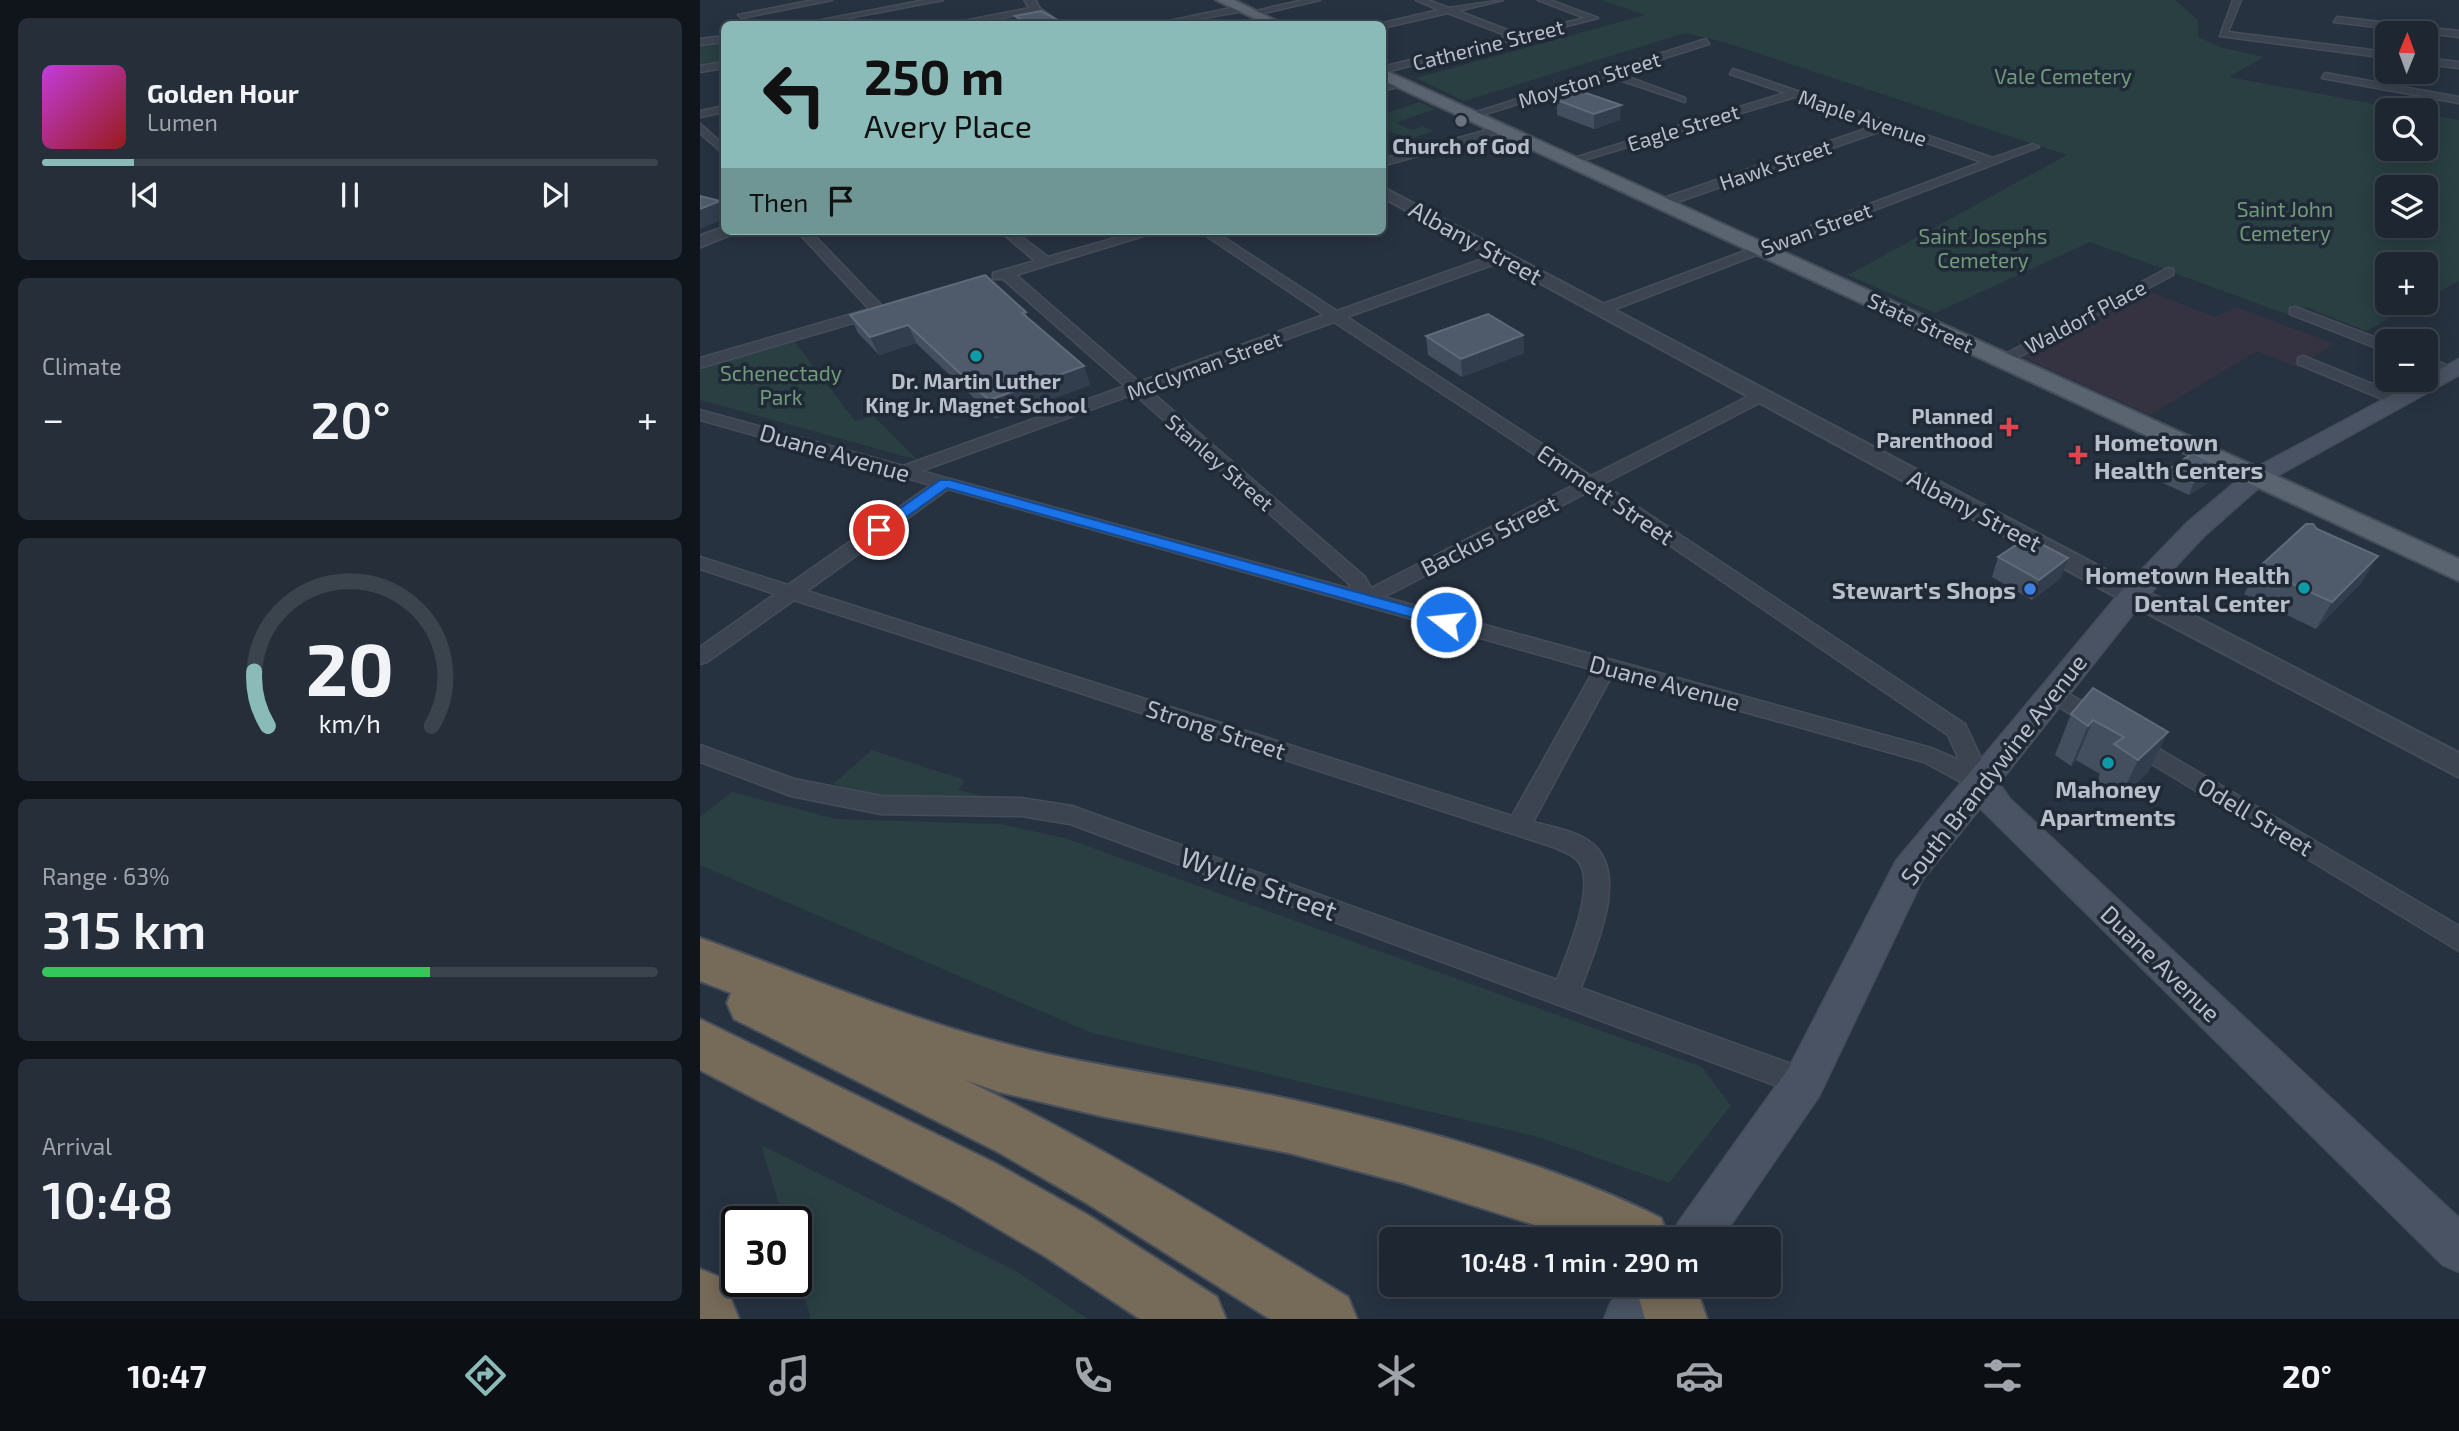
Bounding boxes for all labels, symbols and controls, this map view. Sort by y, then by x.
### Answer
street label: Catherine Street [1410,13,1566,75]
north arrow [2375,21,2438,84]
map controls [2375,21,2438,392]
text: 250 m [864,46,1004,105]
street label: Moyston Street [1515,46,1663,112]
icon: left [749,49,840,140]
park label: Vale Cemetery [1994,63,2132,88]
text: Golden Hour [147,77,299,108]
street label: Maple Avenue [1795,83,1931,151]
street label: Eagle Street [1624,98,1742,156]
button: search [2375,98,2438,161]
text: Avery Place [864,106,1032,144]
text: Lumen [147,108,218,136]
marker: Church of God [1453,113,1469,129]
place label: Church of God [1392,133,1530,158]
street label: Hawk Street [1716,133,1834,195]
button: layers [2375,175,2438,238]
icon: previous [126,176,164,214]
icon: pause [331,176,369,214]
icon: next [536,176,574,214]
icon: arrive [822,182,860,220]
text: Then [749,186,808,217]
street label: Albany Street [1405,194,1547,290]
street label: Swan Street [1757,196,1875,260]
park label: Saint John Cemetery [2237,196,2333,245]
park label: Saint Josephs Cemetery [1918,223,2048,272]
button: + [2375,252,2438,315]
street label: Waldorf Place [2020,274,2150,358]
street label: State Street [1864,287,1978,357]
street label: McClyman Street [1123,325,1285,405]
button: − [2375,329,2438,392]
marker: Dr. Martin Luther King Jr. Magnet School [968,348,984,364]
text: Climate [42,352,122,380]
park label: Schenectady Park [720,360,842,409]
place label: Dr. Martin Luther King Jr. Magnet School [865,368,1087,417]
text: 20° [310,387,391,449]
text: − [42,395,64,441]
text: + [637,395,658,441]
place label: Planned Parenthood [1876,403,1993,452]
street label: Stanley Street [1161,408,1279,516]
street label: Duane Avenue [757,417,913,487]
marker: Planned Parenthood [1999,417,2019,437]
place label: Hometown Health Centers [2094,427,2263,484]
street label: Emmett Street [1532,438,1680,550]
marker: Hometown Health Centers [2068,445,2088,465]
street label: Albany Street [1903,463,2047,557]
street label: Backus Street [1416,488,1562,582]
pin [849,500,909,560]
icon: arrive [860,511,898,549]
place label: Hometown Health Dental Center [2085,560,2291,617]
place label: Stewart's Shops [1832,575,2016,604]
marker: Hometown Health Dental Center [2296,580,2312,596]
marker: Stewart's Shops [2022,581,2038,597]
position arrow [1409,585,1483,659]
text: 20 [306,623,394,711]
street label: Duane Avenue [1586,648,1744,716]
street label: South Brandywine Avenue [1894,648,2092,890]
street label: Strong Street [1143,693,1289,765]
text: km/h [319,707,381,737]
marker: Mahoney Apartments [2100,755,2116,771]
street label: Odell Street [2194,771,2318,861]
place label: Mahoney Apartments [2040,774,2176,831]
street label: Wyllie Street [1176,839,1342,927]
text: Range · 63% [42,862,170,890]
text: 315 km [42,897,206,959]
street label: Duane Avenue [2095,899,2227,1027]
text: Arrival [42,1132,112,1160]
text: 10:48 [42,1167,174,1229]
speed limit sign: 30 [721,1206,812,1297]
text: 10:48 · 1 min · 290 m [1461,1246,1699,1277]
icon: directions [461,1351,510,1400]
icon: music [765,1351,814,1400]
icon: phone [1068,1351,1117,1400]
icon: climate [1372,1351,1421,1400]
icon: car [1675,1351,1724,1400]
icon: filters [1978,1351,2027,1400]
text: 10:47 [127,1356,207,1394]
text: 20° [2282,1356,2332,1394]

